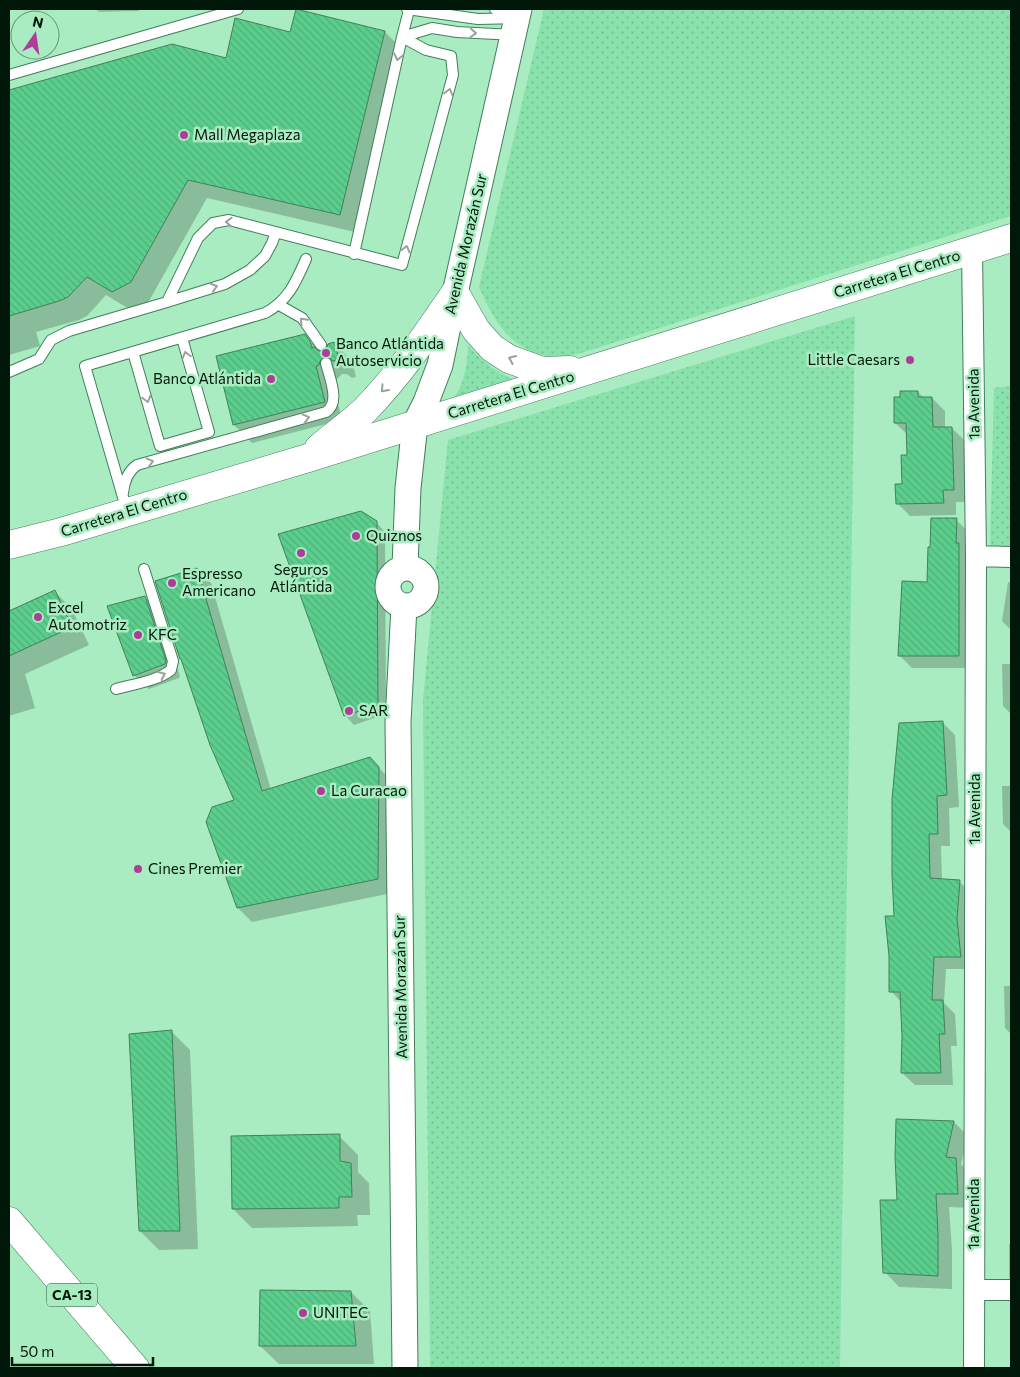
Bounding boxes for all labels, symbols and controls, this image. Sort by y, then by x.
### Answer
north arrow [10,10,60,60]
text: N [31,12,45,31]
one-way arrow [470,27,478,38]
one-way arrow [393,53,404,62]
one-way arrow [443,88,454,97]
place label: Mall Megaplaza [194,125,300,143]
marker: Mall Megaplaza [178,129,190,141]
street label: Avenida Morazán Sur [440,172,490,316]
one-way arrow [224,216,232,227]
one-way arrow [400,244,411,253]
street label: Carretera El Centro [831,245,962,301]
one-way arrow [209,283,217,293]
one-way arrow [300,318,309,327]
place label: Banco Atlántida Autoservicio [336,334,444,369]
marker: Banco Atlántida Autoservicio [320,347,332,359]
place label: Little Caesars [807,350,900,368]
one-way arrow [182,351,192,360]
marker: Little Caesars [904,354,916,366]
one-way arrow [508,355,517,366]
street label: Carretera El Centro [445,366,576,422]
street label: 1a Avenida [963,368,983,440]
place label: Banco Atlántida [153,369,261,387]
marker: Banco Atlántida [265,373,277,385]
one-way arrow [381,383,390,392]
one-way arrow [141,395,151,403]
one-way arrow [302,414,310,424]
one-way arrow [145,457,153,467]
street label: Carretera El Centro [58,484,189,540]
place label: Quiznos [366,526,422,544]
marker: Quiznos [350,530,362,542]
marker: Seguros Atlántida [295,547,307,559]
place label: Seguros Atlántida [270,560,332,595]
place label: Espresso Americano [182,564,256,599]
marker: Espresso Americano [166,577,178,589]
place label: Excel Automotriz [48,598,127,633]
marker: Excel Automotriz [32,611,44,623]
place label: KFC [148,625,177,643]
marker: KFC [132,629,144,641]
one-way arrow [157,670,166,681]
place label: SAR [359,701,388,719]
marker: SAR [343,705,355,717]
street label: 1a Avenida [965,773,983,845]
place label: La Curacao [331,781,407,799]
marker: La Curacao [315,785,327,797]
place label: Cines Premier [148,859,242,877]
marker: Cines Premier [132,863,144,875]
street label: Avenida Morazán Sur [390,915,410,1059]
street label: 1a Avenida [964,1178,982,1250]
road number: CA-13 [47,1284,97,1306]
place label: UNITEC [313,1303,368,1321]
marker: UNITEC [297,1307,309,1319]
scale bar [12,1334,154,1366]
text: 50 m [20,1342,54,1360]

